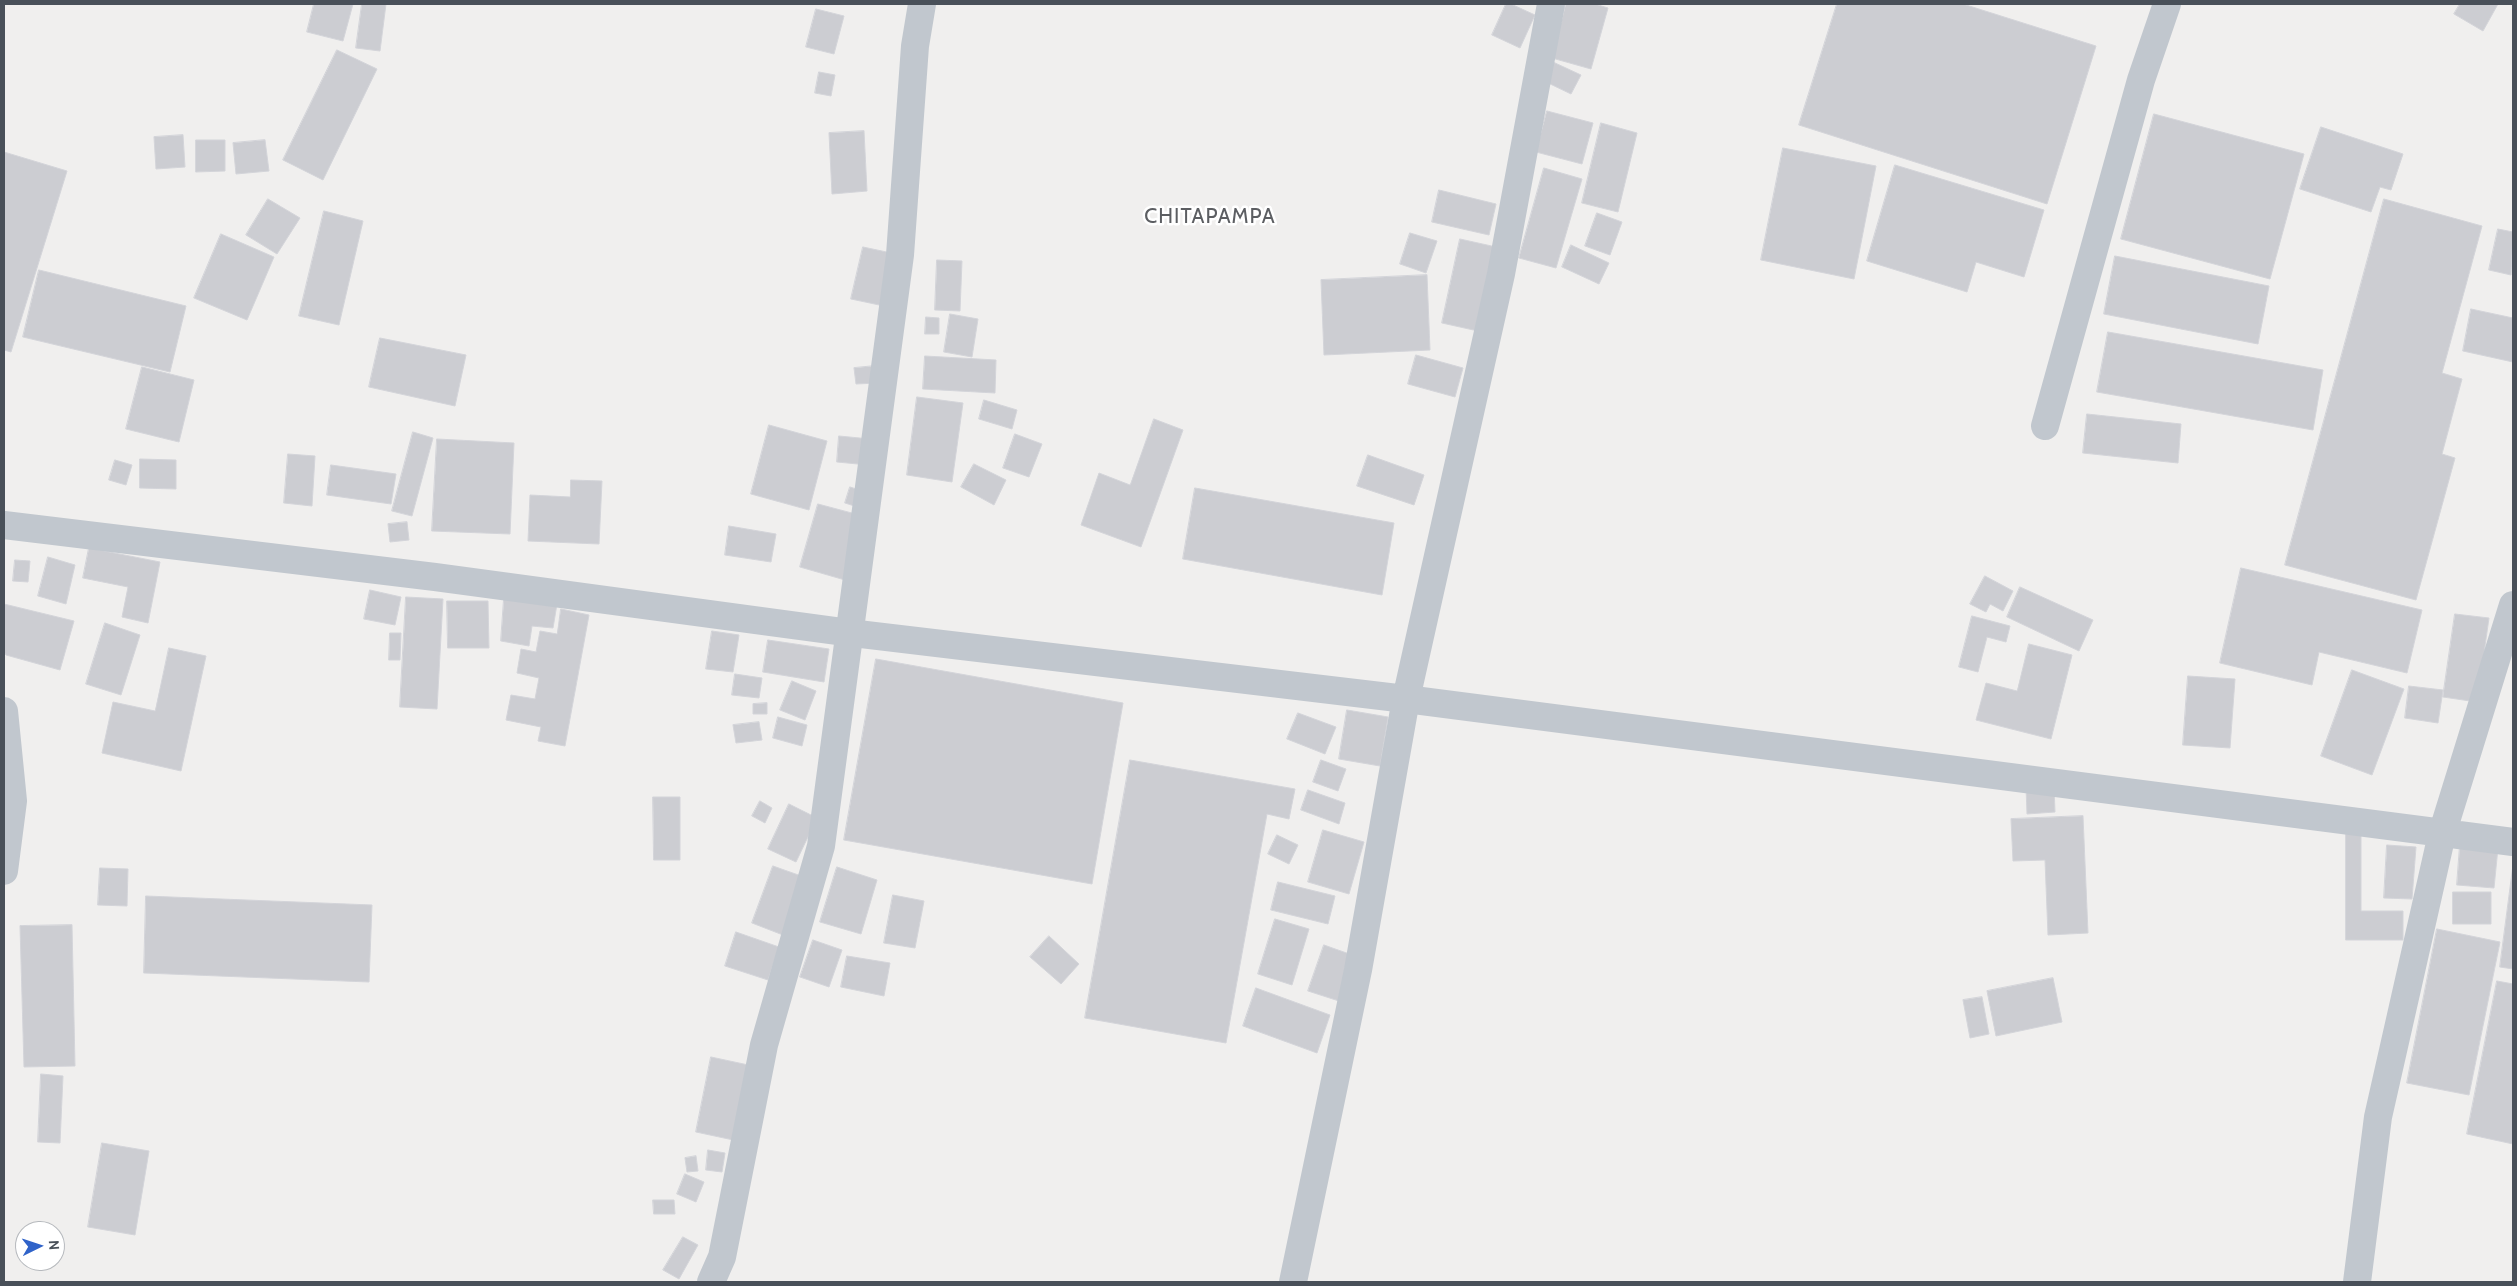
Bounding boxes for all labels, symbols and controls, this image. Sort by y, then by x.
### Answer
district label: CHITAPAMPA [1143,204,1277,230]
north arrow [15,1221,65,1271]
text: N [45,1239,63,1251]

